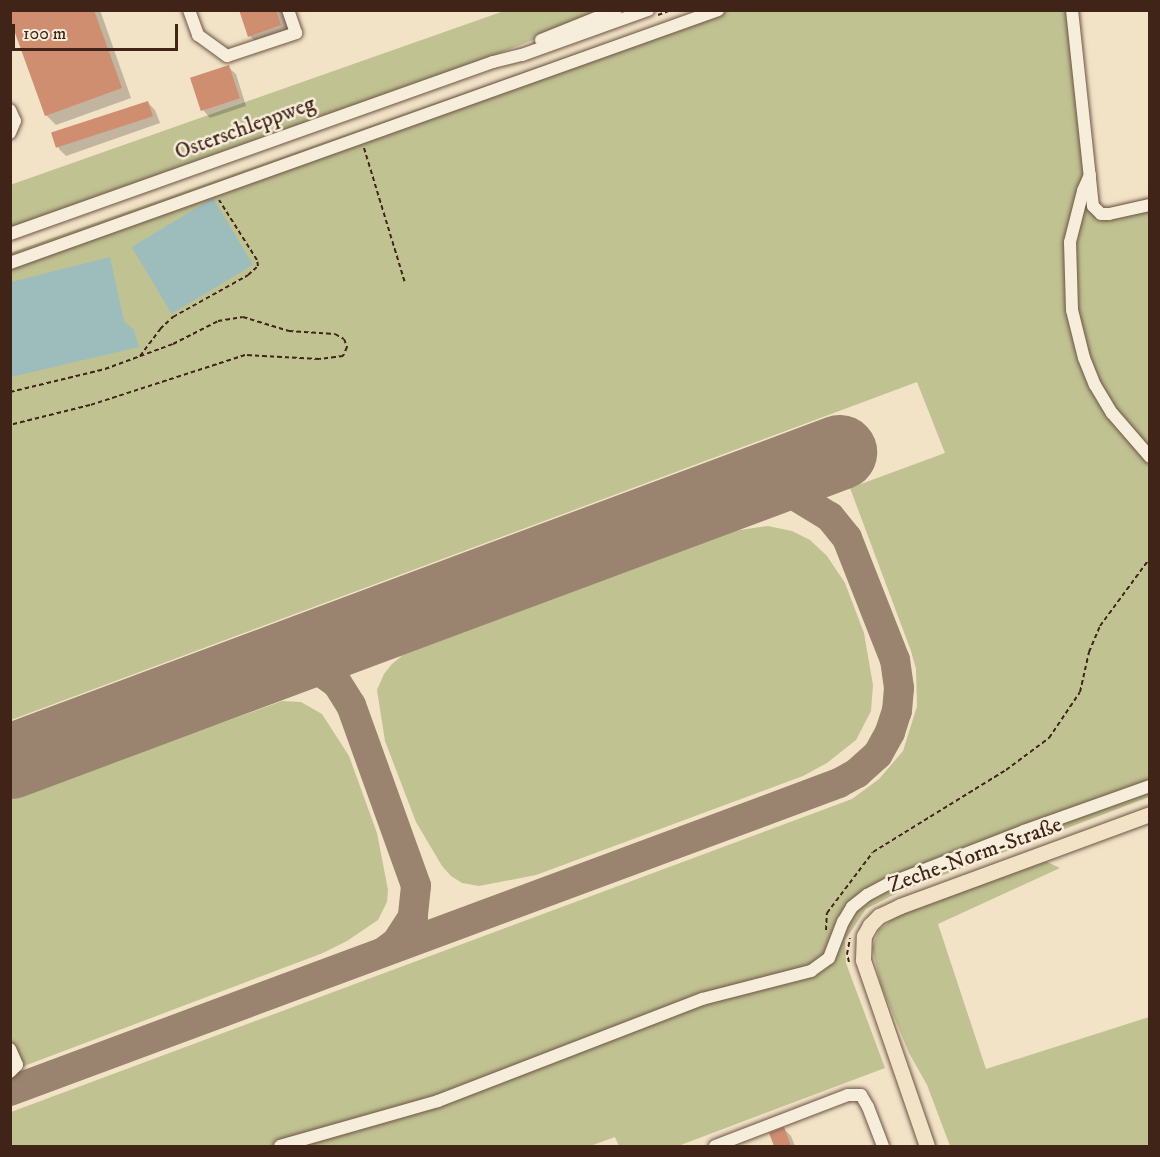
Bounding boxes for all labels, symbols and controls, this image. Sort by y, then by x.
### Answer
scale bar [15,12,182,50]
text: 100 m [23,23,66,45]
street label: Osterschleppweg [171,90,319,166]
street label: Zeche-Norm-Straße [885,811,1065,899]

